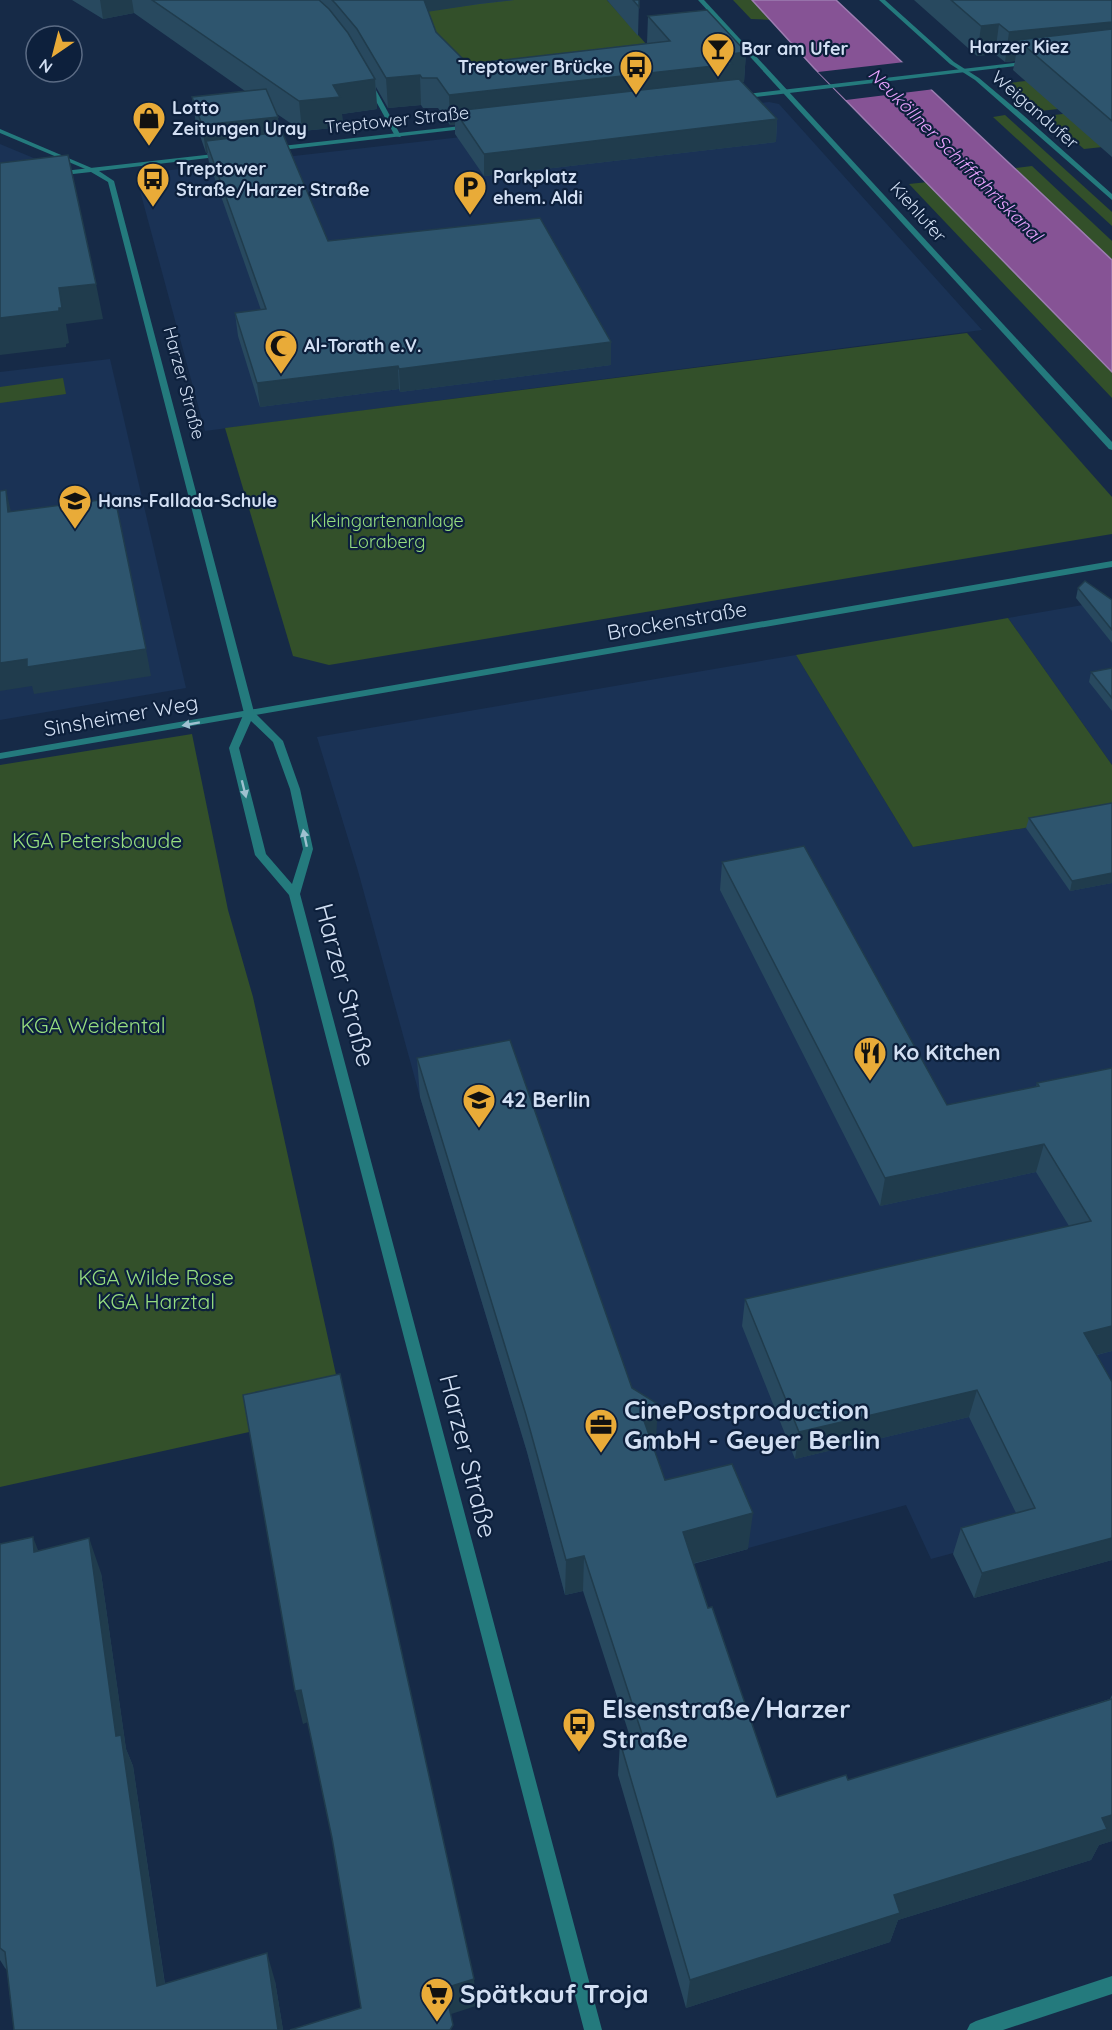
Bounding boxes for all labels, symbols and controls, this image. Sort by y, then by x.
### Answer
north arrow [24,24,84,84]
bar icon: Bar am Ufer [700,31,736,78]
district label: Harzer Kiez [969,35,1069,58]
place label: Bar am Ufer [741,37,849,60]
bus stop icon: Treptower Brücke [618,49,654,96]
text: N [35,55,56,78]
place label: Treptower Brücke [458,55,613,78]
water label: Neuköllner Schifffahrtskanal [864,63,1048,248]
street label: Weigandufer [987,66,1084,154]
place label: Lotto Zeitungen Uray [172,96,307,140]
shop icon: Lotto Zeitungen Uray [131,100,167,147]
street label: Treptower Straße [324,100,470,139]
place label: Treptower Straße/Harzer Straße [176,157,370,201]
bus stop icon: Treptower Straße/Harzer Straße [135,161,171,208]
place label: Parkplatz ehem. Aldi [493,165,583,209]
parking icon: Parkplatz ehem. Aldi [452,169,488,216]
street label: Kiehlufer [885,177,952,247]
street label: Harzer Straße [158,324,211,442]
mosque icon: Al-Torath e.V. [263,328,299,375]
place label: Al-Torath e.V. [304,334,421,357]
school or university icon: Hans-Fallada-Schule [57,483,93,530]
place label: Hans-Fallada-Schule [98,489,277,512]
park label: Kleingartenanlage Loraberg [310,509,464,553]
street label: Brockenstraße [605,595,749,645]
street label: Sinsheimer Weg [42,689,200,741]
one-way arrow [182,719,201,728]
one-way arrow [240,779,250,798]
park label: KGA Petersbaude [12,827,182,853]
one-way arrow [300,828,310,847]
street label: Harzer Straße [308,900,383,1070]
park label: KGA Weidental [20,1012,166,1038]
restaurant icon: Ko Kitchen [852,1035,888,1082]
place label: Ko Kitchen [893,1039,1001,1065]
school or university icon: 42 Berlin [461,1082,497,1129]
place label: 42 Berlin [502,1086,591,1112]
park label: KGA Wilde Rose KGA Harztal [78,1264,234,1314]
street label: Harzer Straße [432,1370,505,1541]
place label: CinePostproduction GmbH - Geyer Berlin [624,1393,881,1456]
office icon: CinePostproduction GmbH - Geyer Berlin [583,1407,619,1454]
place label: Elsenstraße/Harzer Straße [602,1692,850,1755]
bus stop icon: Elsenstraße/Harzer Straße [561,1706,597,1753]
supermarket icon: Spätkauf Troja [419,1976,455,2023]
place label: Spätkauf Troja [460,1977,649,2010]

